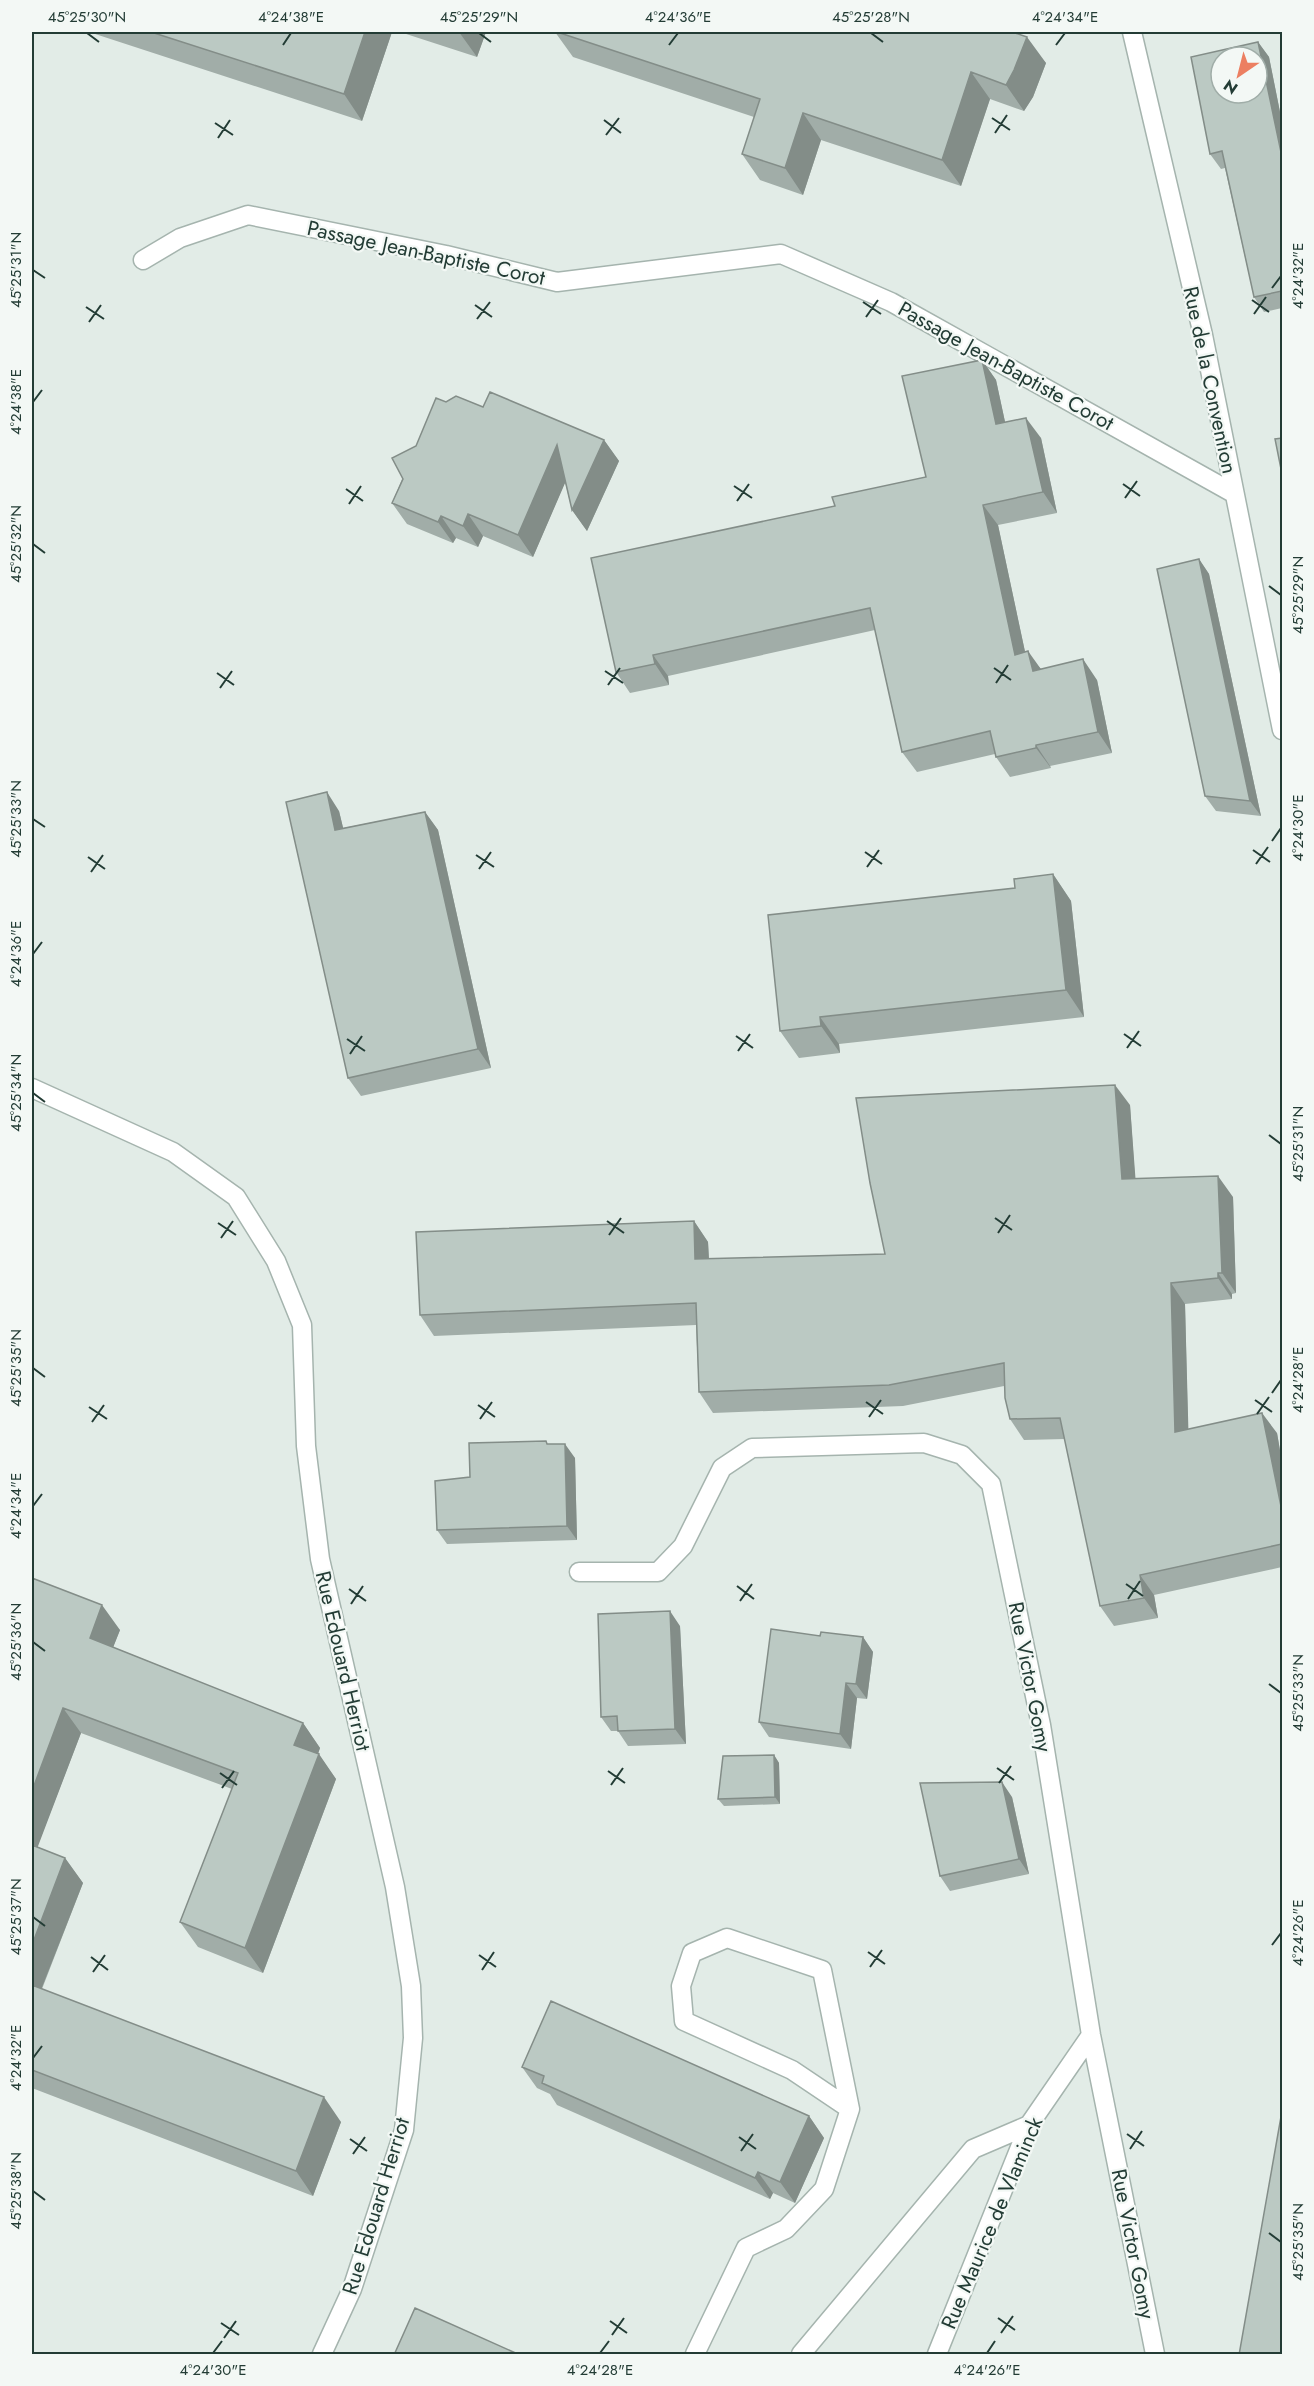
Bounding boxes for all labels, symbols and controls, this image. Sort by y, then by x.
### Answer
text: 45°25'30"N [48,6,126,28]
text: 4°24'38"E [258,6,324,28]
text: 45°25'29"N [440,6,518,28]
text: 4°24'36"E [645,6,711,28]
text: 45°25'28"N [832,6,910,28]
text: 4°24'34"E [1032,6,1098,28]
north arrow [1209,45,1269,105]
text: N [1219,74,1242,100]
street label: Passage Jean-Baptiste Corot [304,213,548,293]
text: 45°25'31"N [5,232,27,308]
text: 4°24'32"E [1287,243,1309,309]
street label: Rue de la Convention [1175,284,1245,476]
street label: Passage Jean-Baptiste Corot [893,294,1119,438]
text: 4°24'38"E [5,369,27,435]
text: 45°25'32"N [5,505,27,583]
text: 45°25'29"N [1287,556,1309,634]
text: 45°25'33"N [5,780,27,858]
text: 4°24'30"E [1287,795,1309,861]
text: 4°24'36"E [5,921,27,987]
text: 45°25'34"N [5,1054,27,1132]
text: 45°25'31"N [1287,1106,1309,1182]
text: 45°25'35"N [5,1329,27,1407]
text: 4°24'28"E [1287,1347,1309,1413]
text: 4°24'34"E [5,1473,27,1539]
street label: Rue Edouard Herriot [308,1568,378,1754]
street label: Rue Victor Gomy [1001,1599,1059,1755]
text: 45°25'36"N [5,1603,27,1681]
text: 45°25'33"N [1287,1654,1309,1732]
text: 45°25'37"N [5,1878,27,1956]
text: 4°24'26"E [1287,1900,1309,1966]
text: 4°24'32"E [5,2025,27,2091]
street label: Rue Maurice de Vlaminck [934,2112,1051,2334]
street label: Rue Edouard Herriot [335,2114,417,2298]
text: 45°25'38"N [5,2152,27,2230]
street label: Rue Victor Gomy [1104,2166,1162,2322]
text: 45°25'35"N [1287,2203,1309,2281]
text: 4°24'30"E [180,2359,246,2381]
text: 4°24'28"E [567,2359,633,2381]
text: 4°24'26"E [954,2359,1020,2381]

